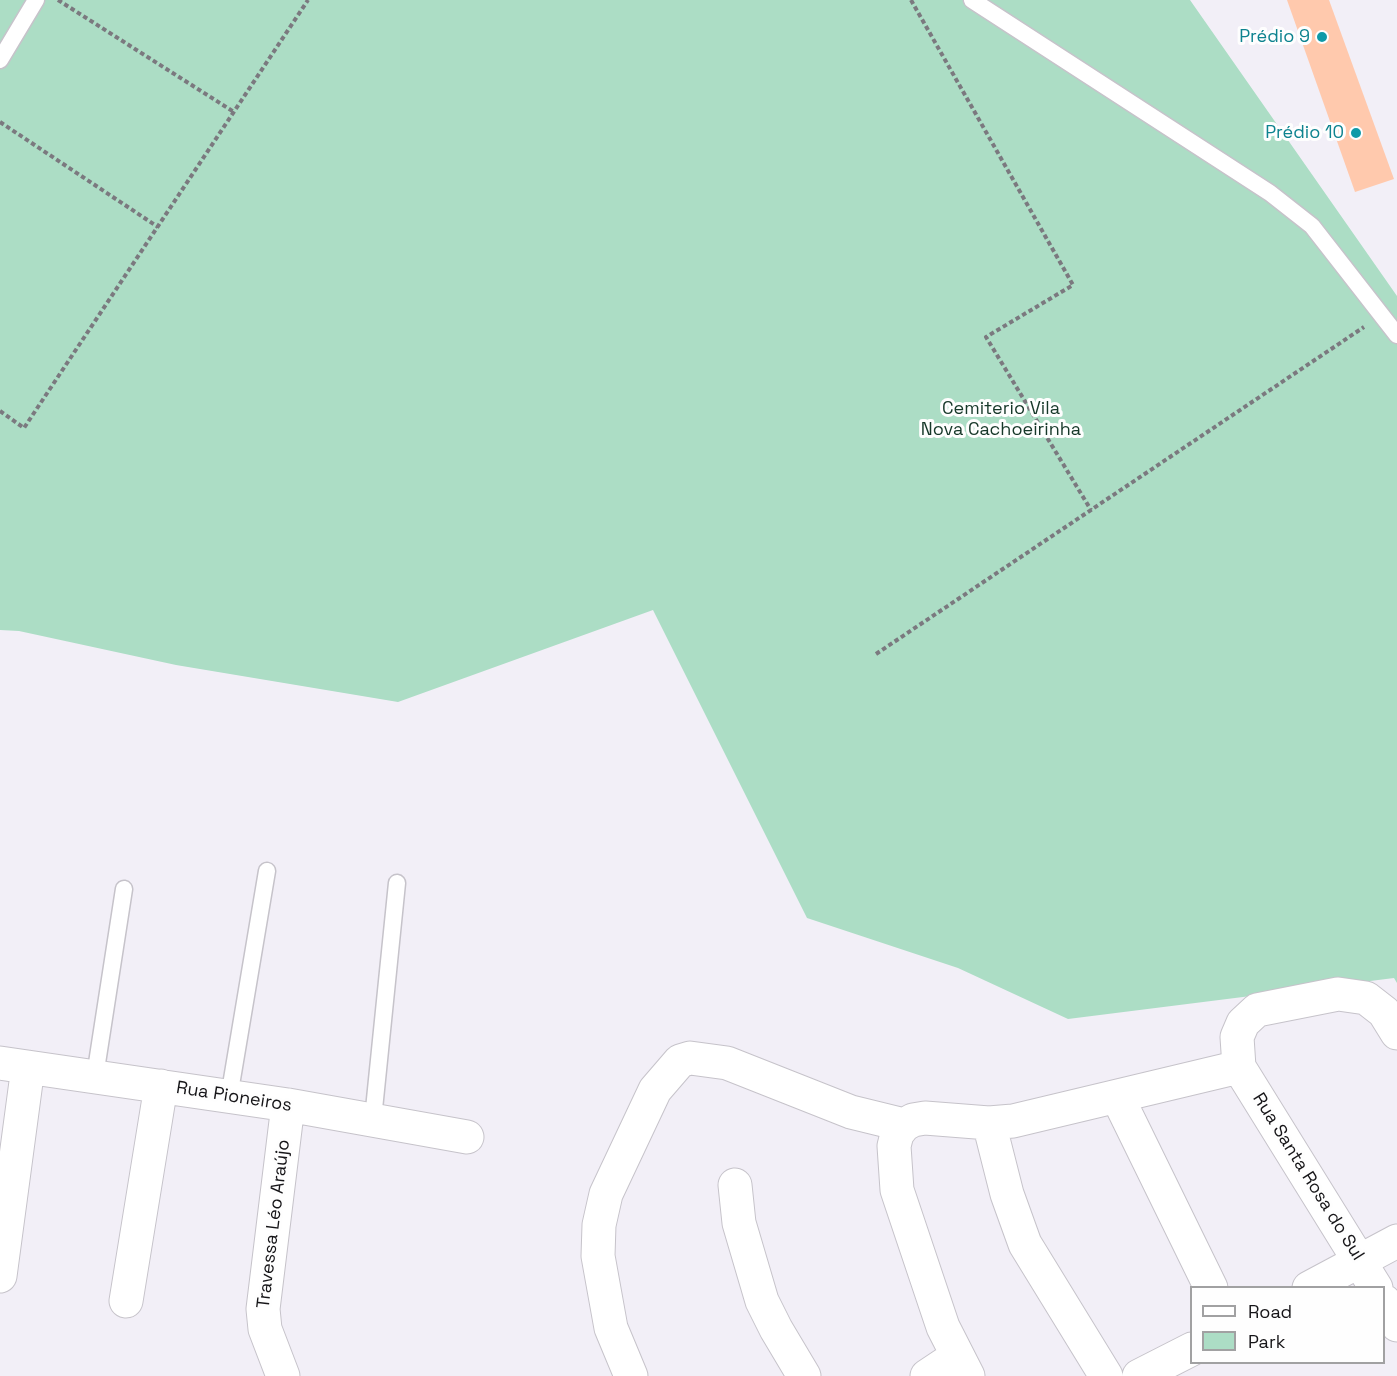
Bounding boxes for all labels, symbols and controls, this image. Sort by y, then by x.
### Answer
place label: Prédio 9 [1239,26,1310,48]
marker: Prédio 9 [1315,30,1329,44]
place label: Prédio 10 [1265,122,1344,144]
marker: Prédio 10 [1349,126,1363,140]
park label: Cemiterio Vila Nova Cachoeirinha [921,398,1081,440]
street label: Rua Pioneiros [175,1077,293,1117]
street label: Rua Santa Rosa do Sul [1248,1089,1368,1265]
street label: Travessa Léo Araújo [253,1138,295,1310]
legend [1190,1286,1385,1364]
text: Road [1248,1300,1292,1323]
text: Park [1248,1330,1285,1353]

